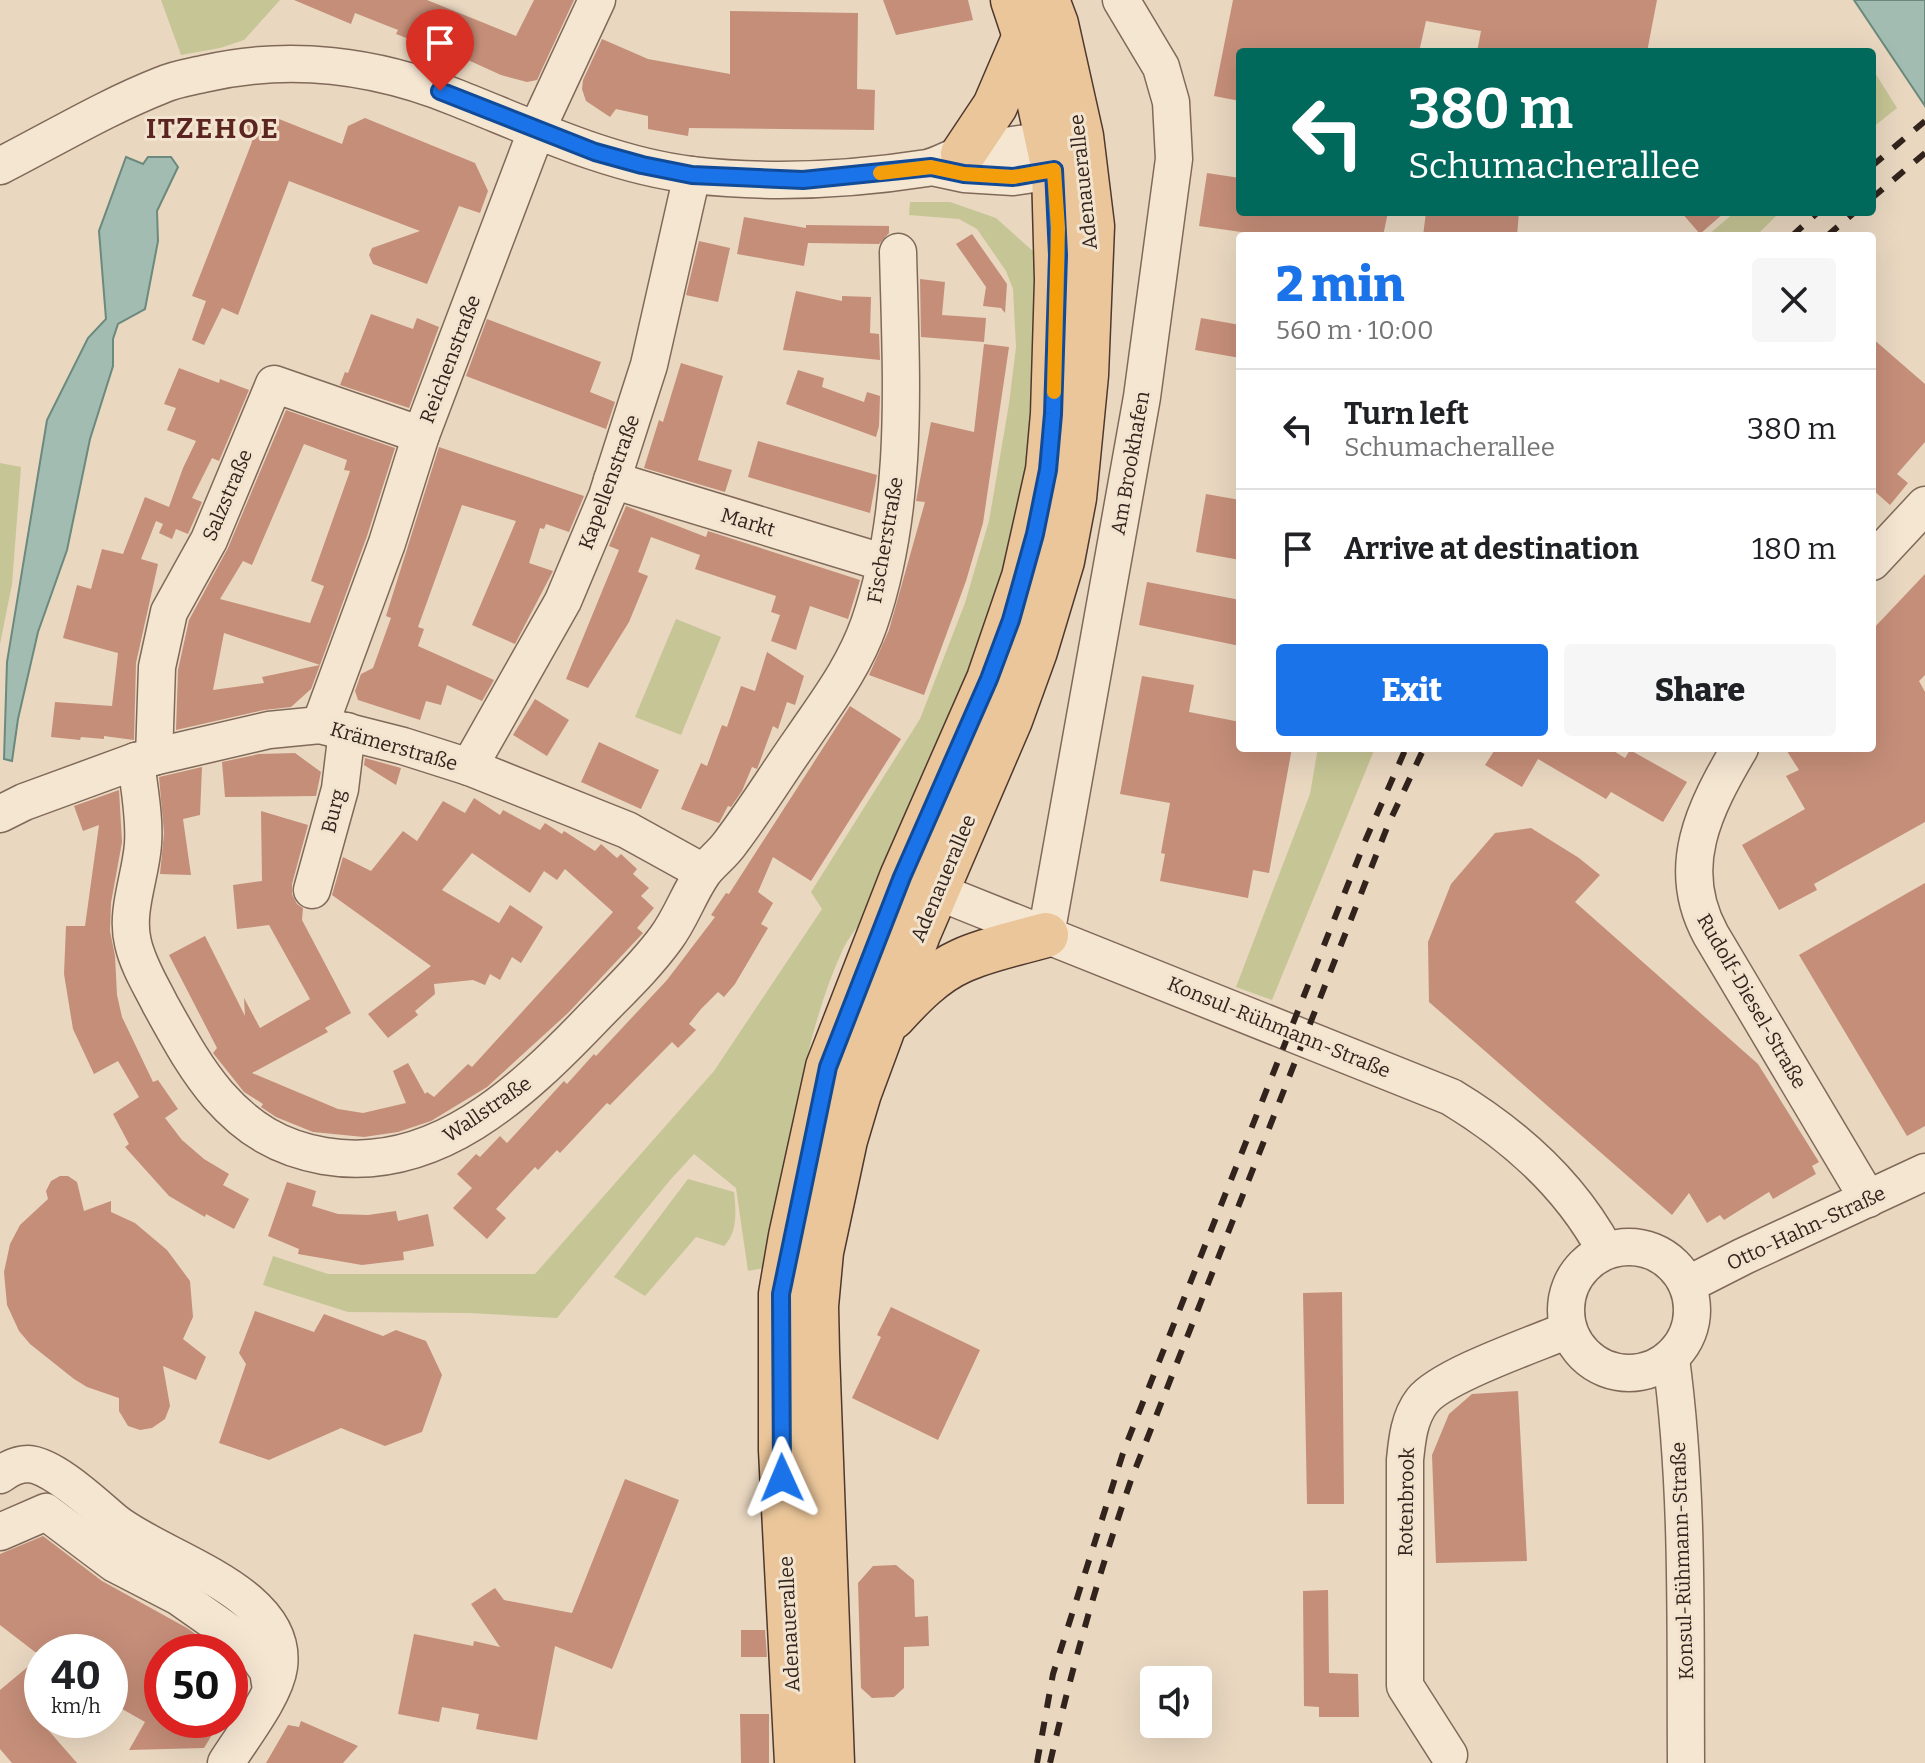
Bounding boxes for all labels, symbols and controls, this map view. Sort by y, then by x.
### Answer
pin [406,9,474,91]
icon: arrive [418,21,462,65]
text: 380 m [1408,76,1573,143]
icon: left [1276,80,1380,184]
district label: ITZEHOE [146,112,280,145]
street label: Adenauerallee [1064,113,1102,251]
text: Schumacherallee [1408,144,1700,188]
text: 2 min [1276,256,1404,314]
button: close [1752,258,1836,342]
street label: Reichenstraße [415,292,485,426]
text: 560 m · 10:00 [1276,315,1434,346]
street label: Am Brookhafen [1106,389,1155,537]
text: Turn left [1344,396,1469,432]
icon: left [1276,407,1320,451]
street label: Kapellenstraße [573,411,645,553]
text: 380 m [1747,411,1836,447]
text: Schumacherallee [1344,432,1555,463]
street label: Salzstraße [197,445,257,545]
street label: Fischerstraße [862,475,908,605]
street label: Markt [718,502,778,542]
icon: arrive [1276,527,1320,571]
text: Arrive at destination [1344,531,1639,567]
text: 180 m [1752,531,1836,567]
button: Exit [1276,644,1548,736]
button: Share [1564,644,1836,736]
street label: Krämerstraße [328,716,460,776]
street label: Burg [316,786,350,836]
street label: Adenauerallee [905,811,981,945]
street label: Rudolf-Diesel-Straße [1692,909,1812,1093]
street label: Konsul-Rühmann-Straße [1164,971,1394,1083]
street label: Wallstraße [438,1071,536,1147]
street label: Otto-Hahn-Straße [1723,1181,1889,1275]
position arrow [740,1436,824,1520]
street label: Konsul-Rühmann-Straße [1666,1441,1698,1681]
street label: Rotenbrook [1393,1447,1419,1557]
street label: Adenauerallee [773,1555,805,1693]
speed limit sign: 50 [144,1634,248,1738]
text: 40 [51,1652,101,1700]
map controls [1140,1666,1212,1738]
button: sound [1140,1666,1212,1738]
text: km/h [51,1694,101,1718]

